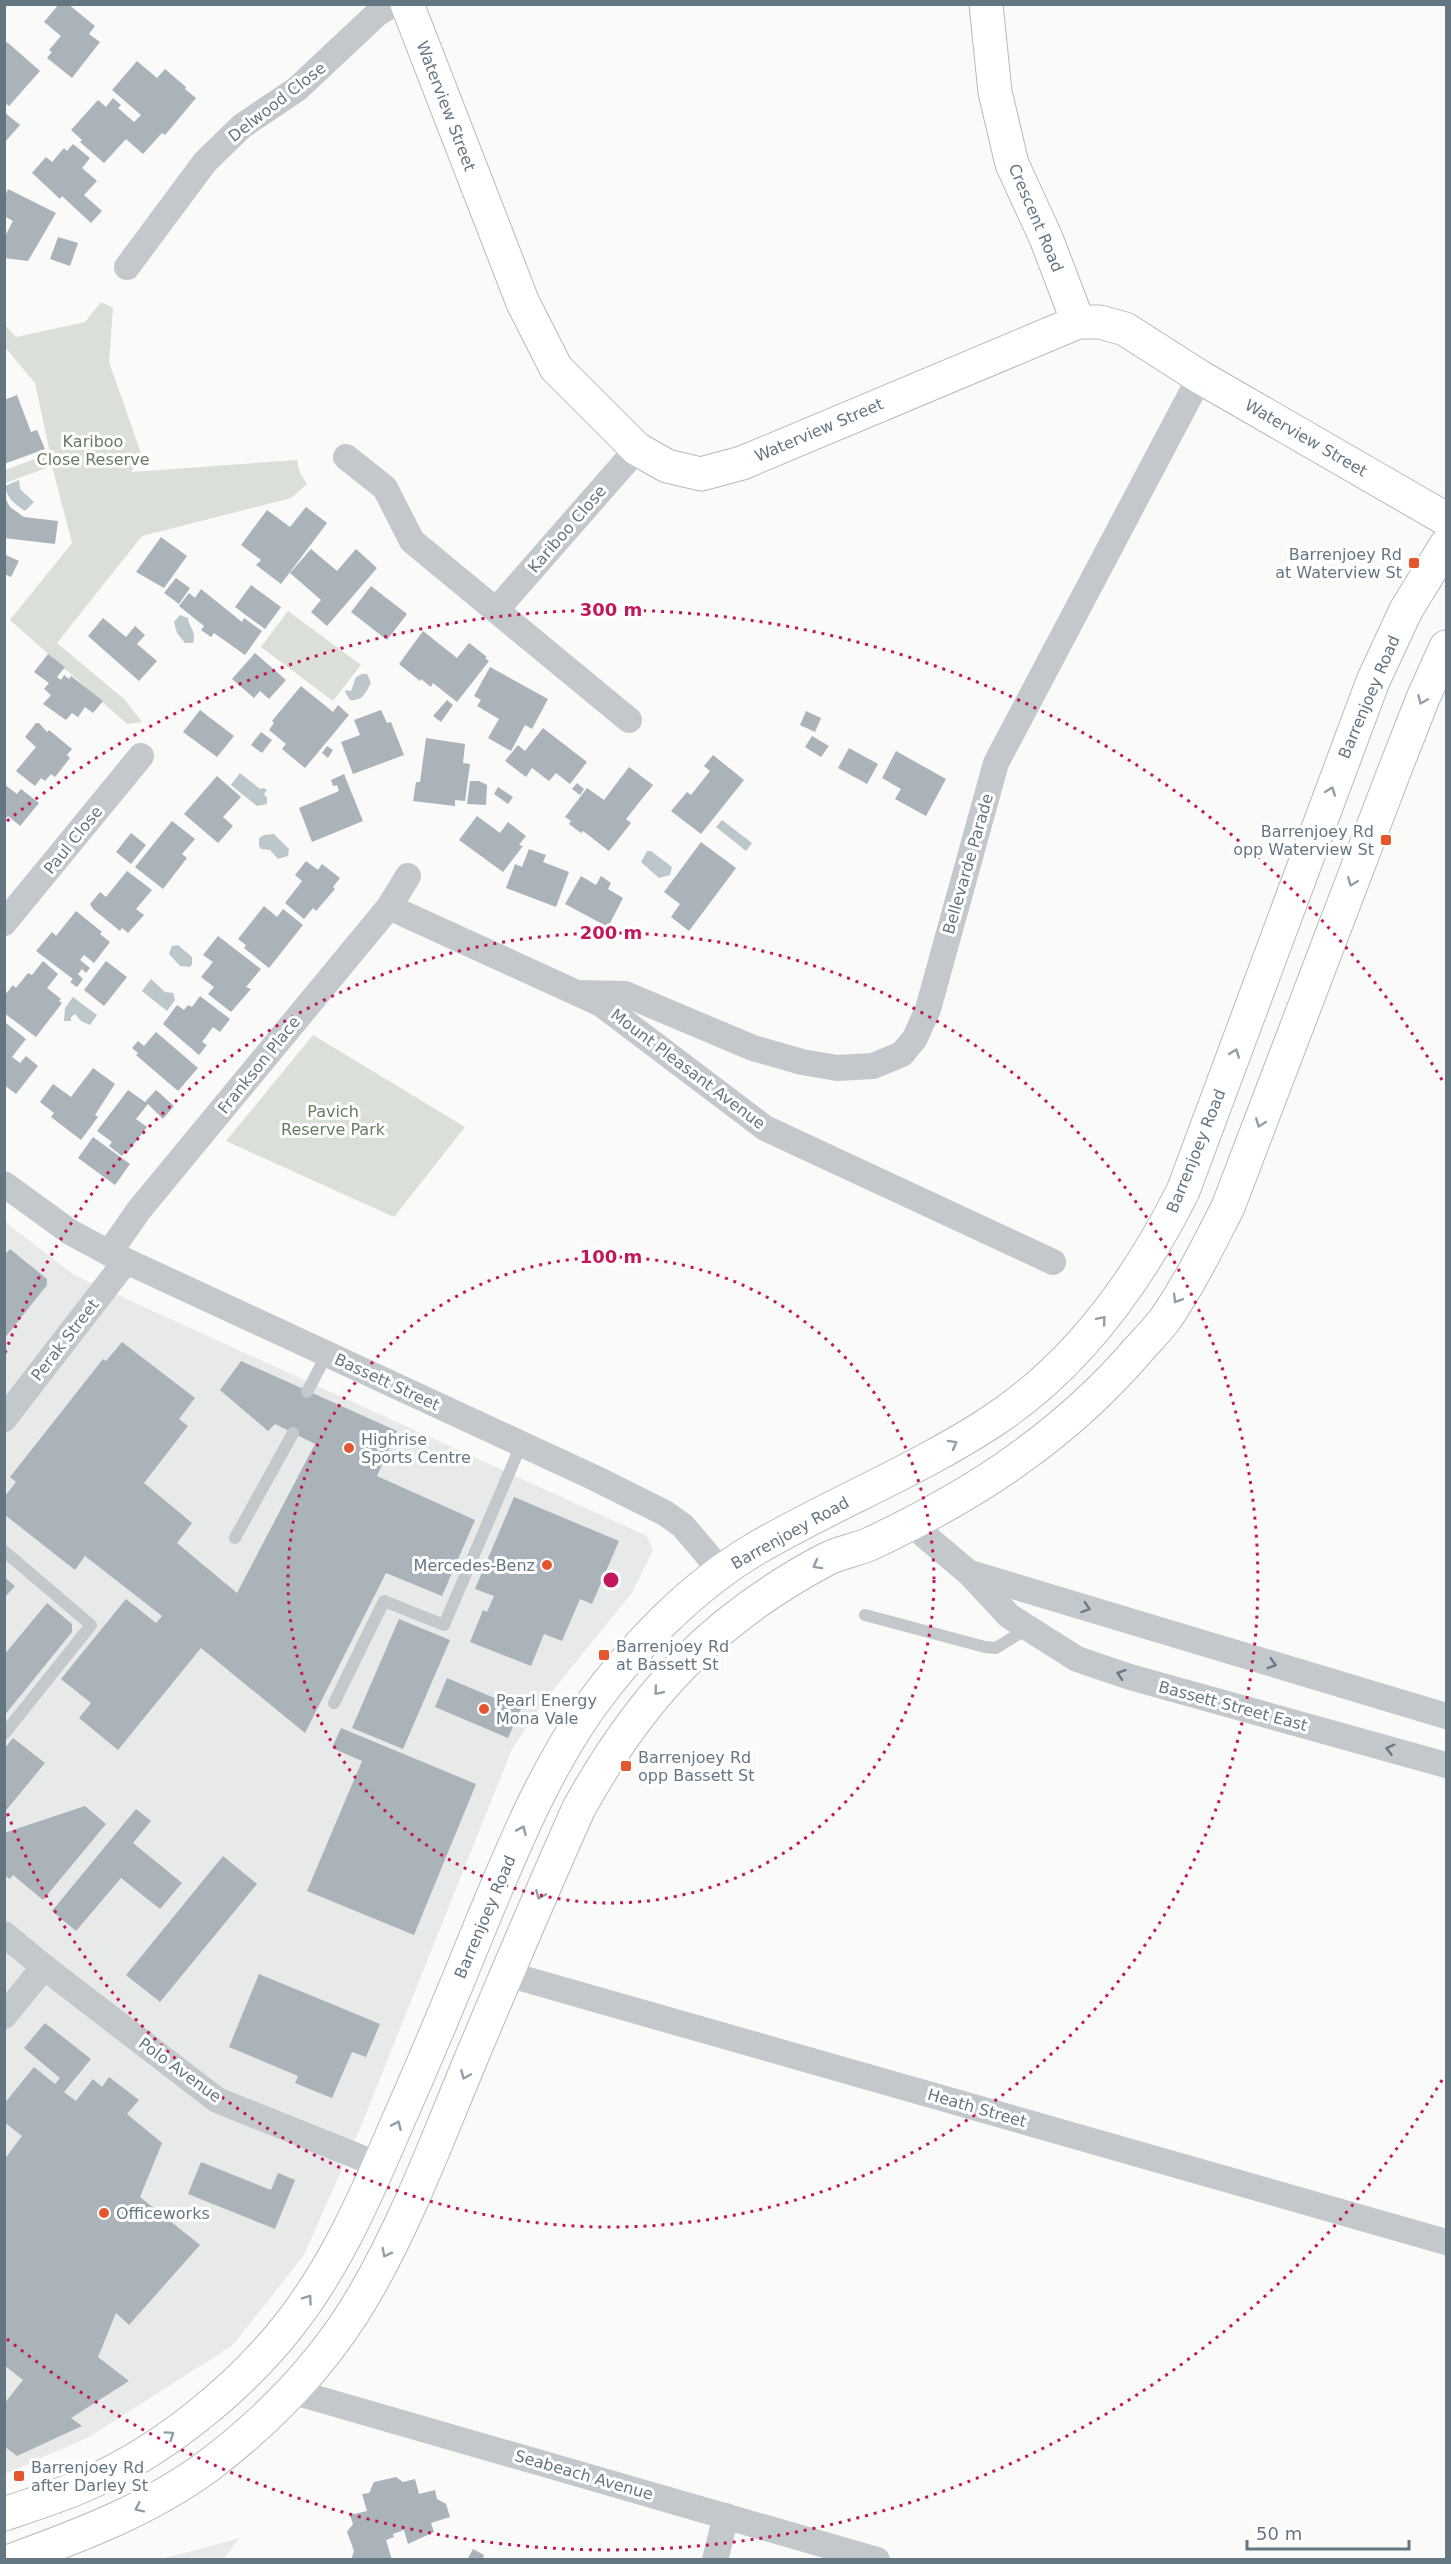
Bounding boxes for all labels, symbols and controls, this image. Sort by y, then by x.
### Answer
street label: Waterview Street [412,38,480,174]
street label: Delwood Close [225,58,329,146]
street label: Crescent Road [1005,161,1067,275]
street label: Waterview Street [752,394,886,466]
street label: Waterview Street [1242,395,1370,481]
park label: Kariboo Close Reserve [37,432,149,469]
street label: Kariboo Close [524,481,610,577]
place label: Barrenjoey Rd at Waterview St [1275,545,1402,582]
marker: Barrenjoey Rd at Waterview St [1407,556,1421,570]
text: 300 m [580,599,642,620]
street label: Barrenjoey Road [1334,632,1404,762]
one-way arrow [1417,694,1429,705]
one-way arrow [1324,787,1337,797]
street label: Bellevarde Parade [939,792,997,936]
street label: Paul Close [40,802,106,878]
place label: Barrenjoey Rd opp Waterview St [1233,822,1374,859]
marker: Barrenjoey Rd opp Waterview St [1379,833,1393,847]
one-way arrow [1347,877,1360,887]
text: 200 m [580,922,642,943]
street label: Mount Pleasant Avenue [607,1005,769,1133]
street label: Frankson Place [214,1013,304,1117]
one-way arrow [1227,1048,1240,1059]
street label: Barrenjoey Road [1162,1086,1230,1216]
park label: Pavich Reserve Park [281,1102,386,1139]
one-way arrow [1255,1117,1267,1128]
text: 100 m [580,1246,642,1267]
one-way arrow [1173,1293,1184,1303]
street label: Perak Street [27,1295,103,1385]
one-way arrow [1095,1316,1106,1327]
street label: Bassett Street [332,1349,442,1415]
place label: Highrise Sports Centre [361,1430,471,1467]
one-way arrow [947,1439,957,1451]
marker: Highrise Sports Centre [342,1441,356,1455]
street label: Barrenjoey Road [728,1493,852,1573]
place label: Mercedes-Benz [414,1556,535,1575]
one-way arrow [813,1557,823,1569]
marker: Mercedes-Benz [540,1558,554,1572]
centre of rings [601,1570,621,1590]
one-way arrow [1080,1601,1091,1613]
place label: Barrenjoey Rd at Bassett St [616,1637,729,1674]
marker: Barrenjoey Rd at Bassett St [597,1648,611,1662]
one-way arrow [1267,1657,1277,1669]
one-way arrow [1117,1669,1127,1682]
street label: Bassett Street East [1157,1677,1309,1735]
one-way arrow [655,1684,666,1695]
place label: Pearl Energy Mona Vale [496,1691,597,1728]
marker: Pearl Energy Mona Vale [477,1702,491,1716]
one-way arrow [1385,1744,1395,1757]
place label: Barrenjoey Rd opp Bassett St [638,1748,755,1785]
marker: Barrenjoey Rd opp Bassett St [619,1759,633,1773]
one-way arrow [515,1825,527,1836]
street label: Barrenjoey Road [450,1852,520,1982]
one-way arrow [535,1889,547,1900]
street label: Polo Avenue [135,2034,225,2106]
one-way arrow [460,2069,472,2080]
street label: Heath Street [925,2085,1029,2131]
one-way arrow [390,2121,402,2132]
place label: Officeworks [116,2204,210,2223]
marker: Officeworks [97,2206,111,2220]
one-way arrow [381,2247,393,2258]
one-way arrow [301,2294,312,2305]
one-way arrow [164,2431,175,2442]
street label: Seabeach Avenue [513,2446,655,2504]
place label: Barrenjoey Rd after Darley St [31,2458,148,2495]
marker: Barrenjoey Rd after Darley St [12,2469,26,2483]
one-way arrow [135,2500,146,2512]
scale bar [1247,2513,1409,2551]
text: 50 m [1256,2523,1302,2544]

